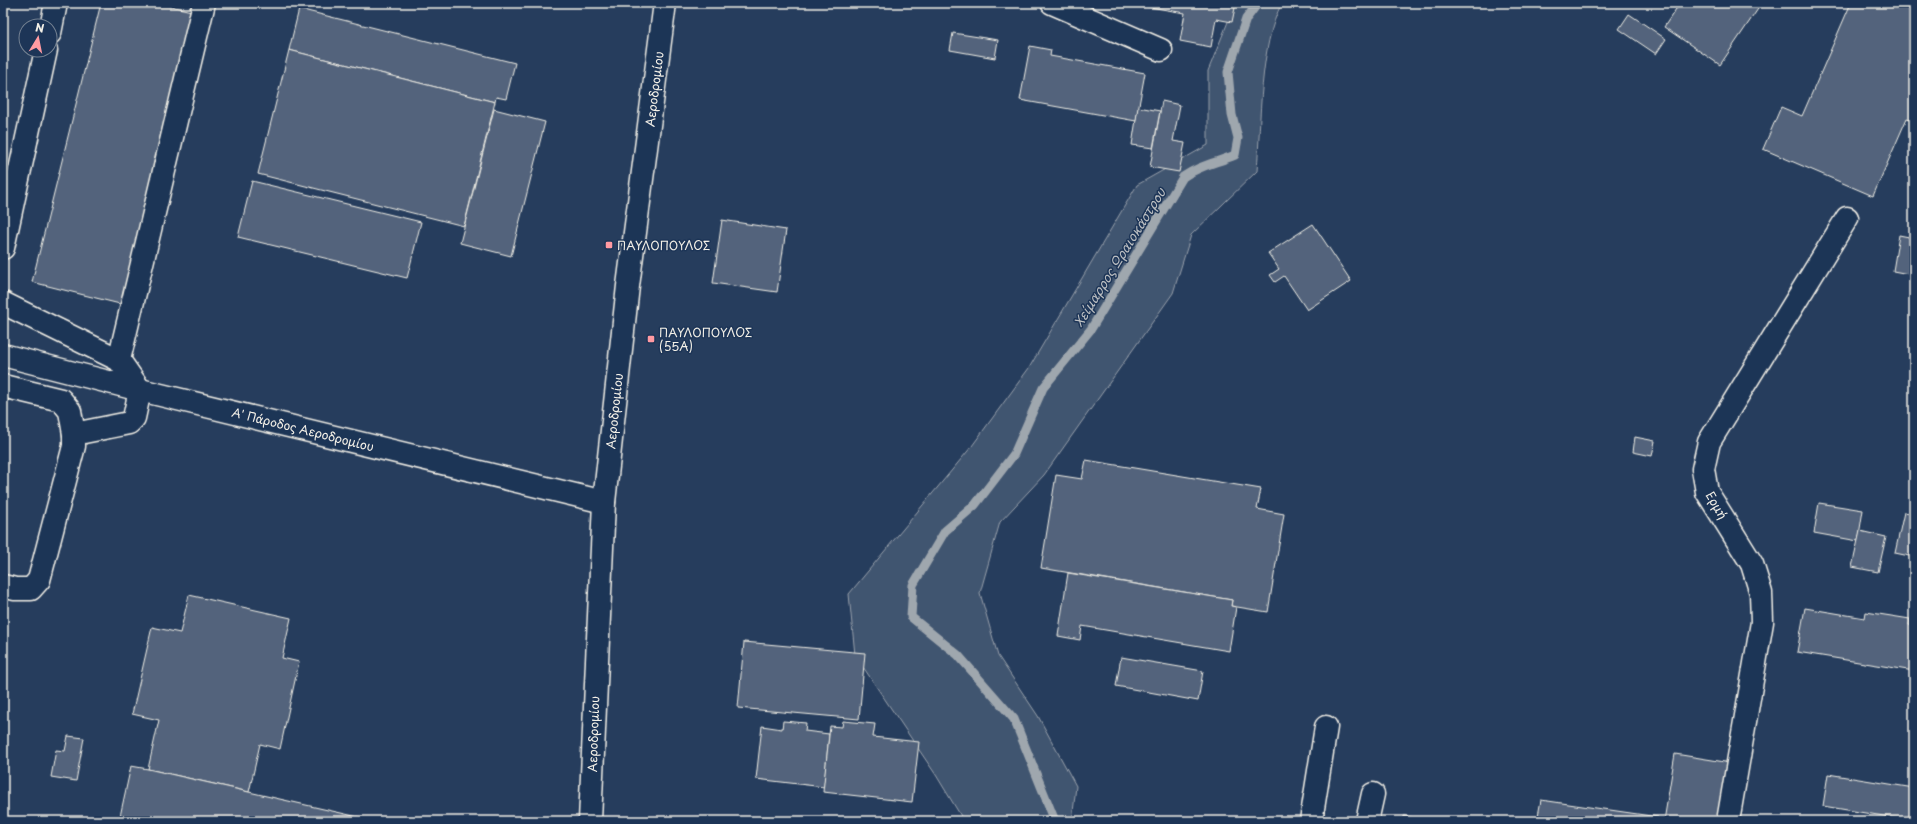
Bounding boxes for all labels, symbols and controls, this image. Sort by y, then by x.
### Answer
north arrow [18,18,58,58]
text: N [34,19,46,37]
street label: Αεροδρομίου [640,50,668,128]
water label: Χείμαρρος Ωραιοκάστρου [1068,183,1170,330]
place label: ΠΑΥΛΟΠΟΥΛΟΣ [617,236,710,254]
marker: ΠΑΥΛΟΠΟΥΛΟΣ [604,240,614,250]
place label: ΠΑΥΛΟΠΟΥΛΟΣ (55Α) [659,323,752,355]
marker: ΠΑΥΛΟΠΟΥΛΟΣ (55Α) [646,334,656,344]
street label: Αεροδρομίου [601,372,627,450]
street label: Α' Πάροδος Αεροδρομίου [230,403,376,455]
street label: Ερμή [1702,488,1732,522]
street label: Αεροδρομίου [583,696,603,772]

